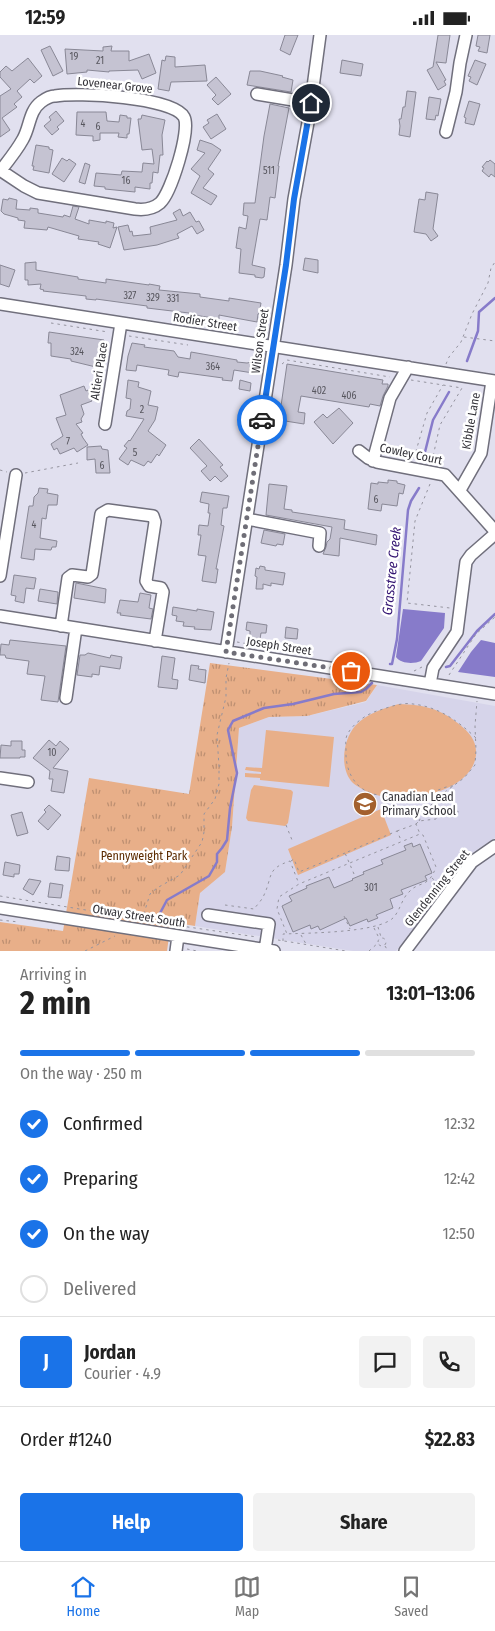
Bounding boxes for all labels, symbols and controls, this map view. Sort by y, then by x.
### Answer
text: 12:59 [25,6,65,29]
house number: 19 [70,51,79,63]
house number: 21 [96,55,104,67]
street label: Lovenear Grove [77,74,153,96]
pin [290,82,332,124]
icon: home [297,89,325,117]
house number: 4 [81,118,86,130]
house number: 6 [96,121,101,133]
house number: 511 [263,165,275,177]
house number: 16 [122,175,130,187]
house number: 327 [124,290,136,302]
house number: 329 [146,292,160,304]
house number: 331 [167,293,179,305]
street label: Wilson Street [249,308,271,374]
street label: Rodier Street [172,310,238,334]
street label: Altieri Place [88,341,110,401]
house number: 324 [70,346,84,358]
house number: 364 [206,361,220,373]
house number: 402 [312,385,327,397]
house number: 406 [341,390,357,402]
street label: Kibble Lane [459,391,483,450]
courier [237,395,287,445]
house number: 2 [140,404,145,416]
icon: car [248,406,276,434]
house number: 7 [66,436,70,448]
street label: Cowley Court [378,441,444,467]
house number: 5 [133,447,138,459]
house number: 6 [100,460,105,472]
house number: 6 [374,494,379,506]
house number: 4 [32,519,37,531]
water label: Grasstree Creek [379,526,405,616]
street label: Joseph Street [245,634,313,658]
pin [330,650,372,692]
icon: bag [337,657,365,685]
house number: 10 [47,747,57,759]
place label: Canadian Lead Primary School [382,790,456,818]
school or university icon: Canadian Lead Primary School [352,791,378,817]
street label: Glendenning Street [402,847,472,929]
park label: Pennyweight Park [101,849,188,863]
house number: 301 [364,882,378,894]
street label: Otway Street South [91,902,187,930]
text: Arriving in [20,965,87,984]
text: 13:01–13:06 [386,982,475,1005]
text: 2 min [20,984,91,1022]
text: On the way · 250 m [20,1064,142,1083]
icon: check [20,1110,48,1138]
text: Confirmed [63,1112,143,1135]
text: 12:32 [444,1114,475,1133]
icon: check [20,1165,48,1193]
text: Preparing [63,1167,138,1190]
text: 12:42 [444,1169,475,1188]
icon: check [20,1220,48,1248]
text: On the way [63,1222,149,1245]
text: 12:50 [443,1224,475,1243]
text: Delivered [63,1277,137,1300]
button: chat [359,1336,411,1388]
button: phone [423,1336,475,1388]
text: Jordan [84,1341,136,1364]
text: J [43,1350,49,1373]
text: Courier · 4.9 [84,1364,161,1383]
text: Order #1240 [20,1428,112,1451]
text: $22.83 [425,1428,475,1451]
button: Help [20,1493,243,1551]
button: Share [253,1493,475,1551]
tab: Home [67,1573,100,1620]
tab: Map [233,1573,261,1620]
tab: Saved [394,1573,428,1620]

